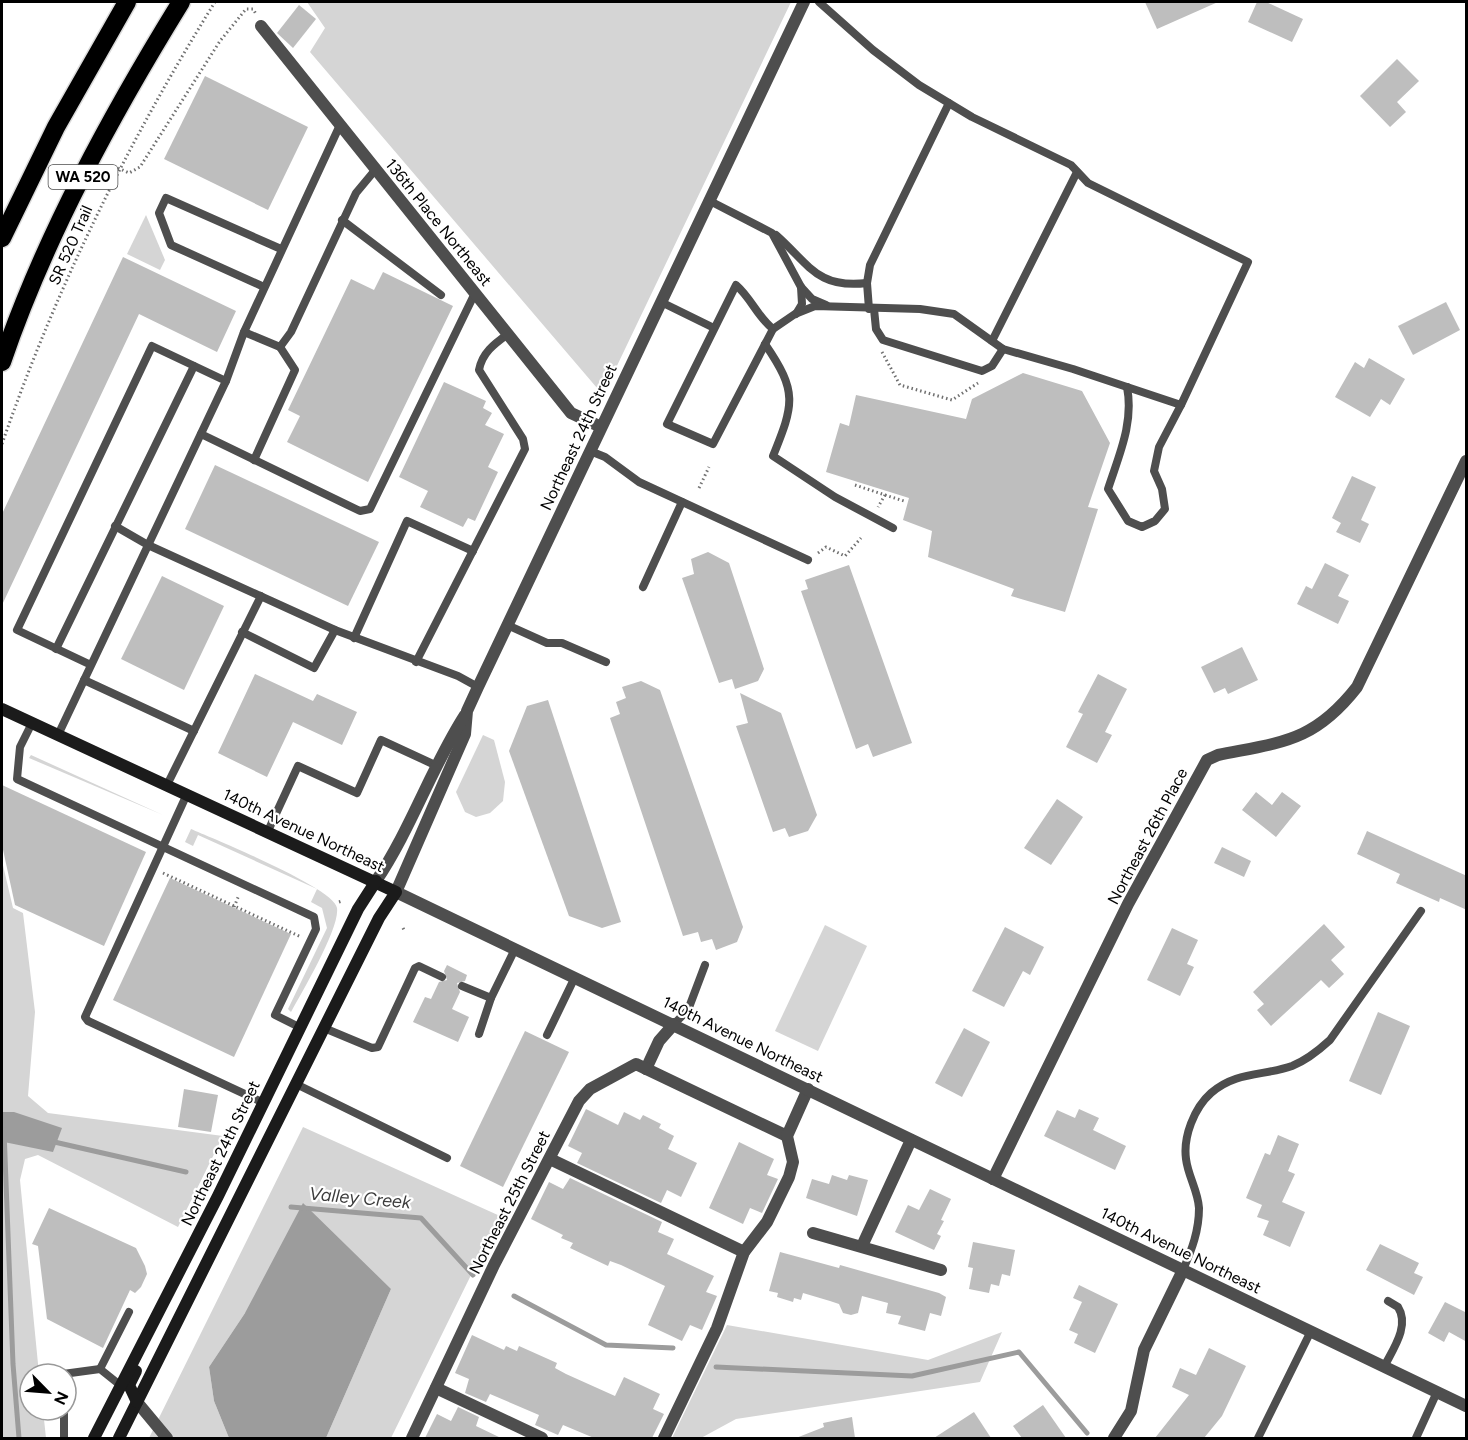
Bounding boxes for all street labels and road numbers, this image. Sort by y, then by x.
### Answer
street label: 136th Place Northeast [381,155,496,290]
road number: WA 520 [48,165,118,189]
street label: SR 520 Trail [44,202,96,288]
street label: Northeast 24th Street [536,361,621,513]
street label: Northeast 26th Place [1103,765,1192,908]
street label: 140th Avenue Northeast [220,785,388,876]
street label: 140th Avenue Northeast [659,992,826,1087]
street label: Northeast 24th Street [177,1078,264,1229]
street label: Northeast 25th Street [465,1127,554,1277]
street label: 140th Avenue Northeast [1097,1203,1264,1298]

